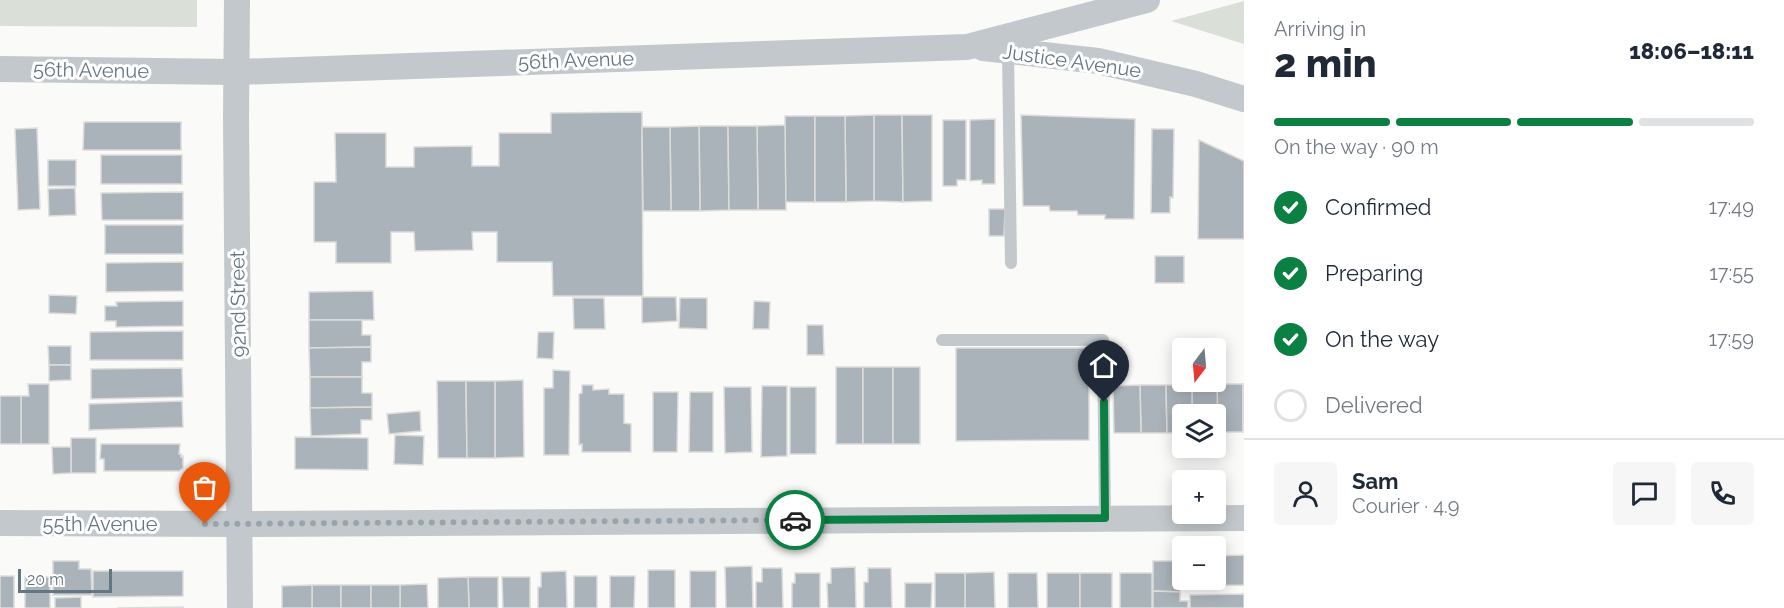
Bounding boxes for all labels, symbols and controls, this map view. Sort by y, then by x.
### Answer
text: Arriving in [1274,17,1366,41]
text: 18:06–18:11 [1629,38,1754,64]
street label: Justice Avenue [1001,39,1143,83]
text: 2 min [1274,40,1377,86]
street label: 56th Avenue [518,46,635,74]
street label: 56th Avenue [33,57,149,83]
text: On the way · 90 m [1274,135,1439,159]
icon: check [1274,191,1307,224]
text: Confirmed [1325,194,1432,220]
text: 17:49 [1708,195,1754,219]
street label: 92nd Street [225,250,251,358]
icon: check [1274,257,1307,290]
text: Preparing [1325,260,1423,286]
text: 17:55 [1709,261,1754,285]
icon: check [1274,323,1307,356]
text: On the way [1325,326,1439,352]
text: 17:59 [1708,327,1754,351]
north arrow [1172,338,1226,392]
map controls [1172,338,1226,590]
pin [1078,340,1129,402]
icon: home [1087,349,1120,382]
text: Delivered [1325,392,1423,418]
button: layers [1172,404,1226,458]
pin [179,462,230,524]
button: person [1274,462,1337,525]
button: chat [1613,462,1676,525]
button: phone [1691,462,1754,525]
text: Sam [1352,468,1399,494]
button: + [1172,470,1226,524]
icon: bag [188,471,221,504]
courier [765,490,825,550]
text: Courier · 4.9 [1352,494,1460,518]
icon: car [779,504,812,537]
street label: 55th Avenue [43,512,158,536]
button: − [1172,536,1226,590]
scale bar [18,566,112,594]
text: 20 m [27,570,64,589]

